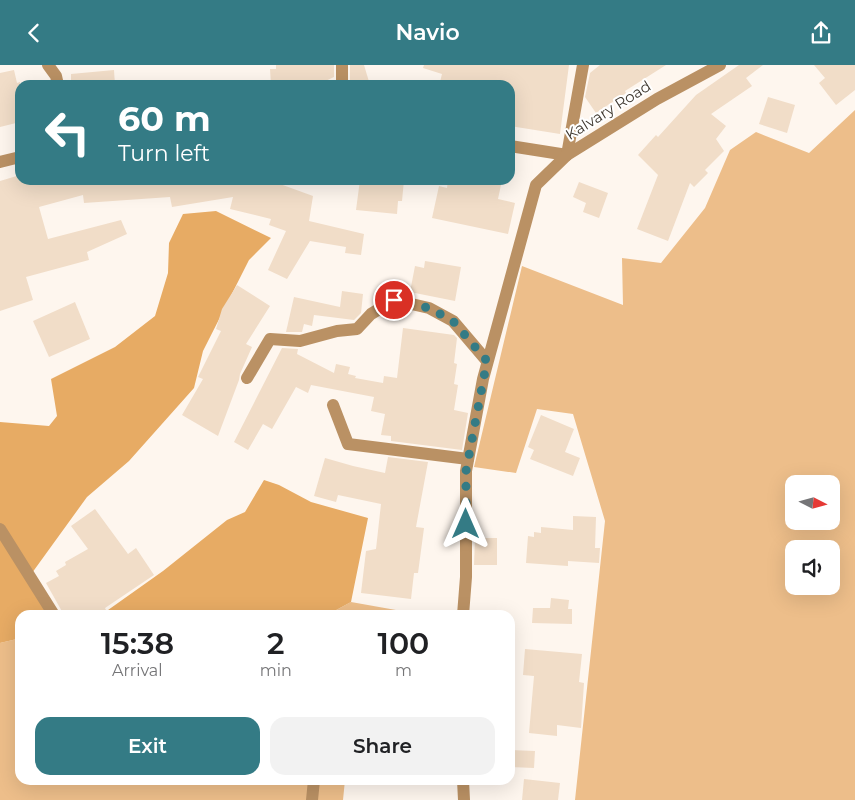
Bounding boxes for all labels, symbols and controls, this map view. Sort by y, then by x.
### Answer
icon: back [20,19,48,47]
text: Navio [395,19,460,46]
icon: share [807,19,835,47]
street label: Kalvary Road [562,76,654,144]
text: 60 m [118,97,211,140]
icon: left [35,100,100,165]
text: Turn left [118,140,210,167]
pin [373,279,415,321]
icon: arrive [380,286,408,314]
north arrow [785,475,840,530]
map controls [785,475,840,595]
position arrow [439,497,491,549]
button: sound [785,540,840,595]
text: 15:38 [101,625,174,662]
text: 2 [267,625,284,662]
text: 100 [377,625,429,662]
text: Arrival [112,661,163,680]
text: min [260,661,292,680]
text: m [395,661,412,680]
button: Exit [35,717,260,775]
button: Share [270,717,495,775]

